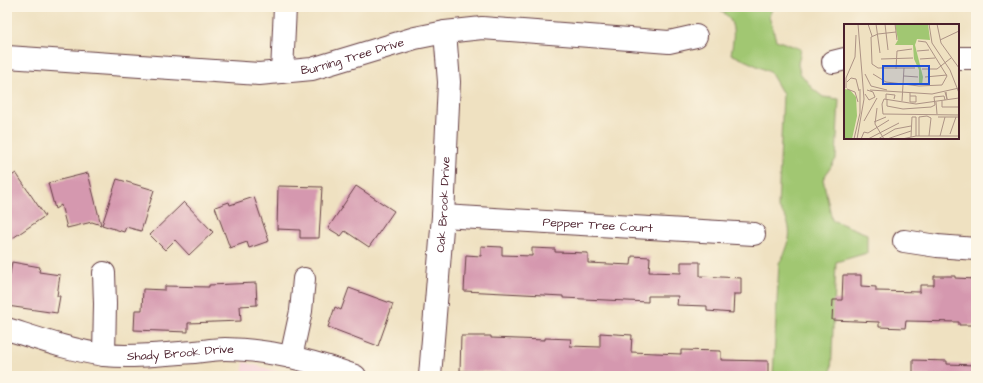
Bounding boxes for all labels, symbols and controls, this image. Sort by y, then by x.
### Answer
inset map [844,24,959,139]
street label: Burning Tree Drive [300,33,407,79]
street label: Oak Brook Drive [432,156,454,253]
street label: Pepper Tree Court [542,213,653,237]
street label: Shady Brook Drive [127,340,234,365]

